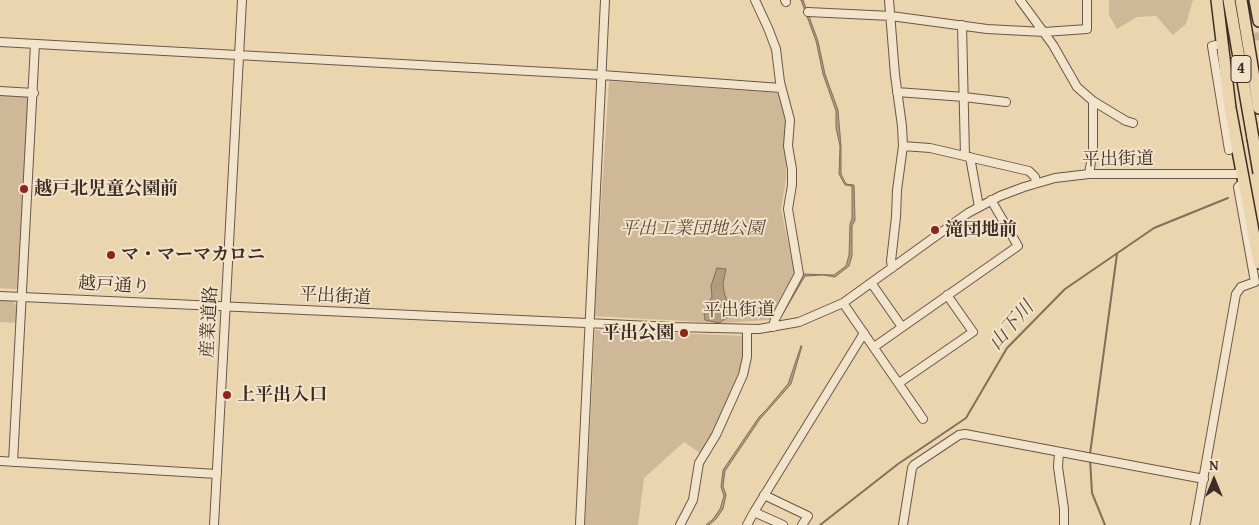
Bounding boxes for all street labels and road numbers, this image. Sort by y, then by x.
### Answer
road number: 4 [1231,56,1251,82]
street label: 平出街道 [1082,149,1154,171]
street label: 越戸通り [77,273,151,299]
street label: 平出街道 [298,284,372,310]
street label: 産業道路 [197,285,223,359]
street label: 平出街道 [703,300,775,322]

